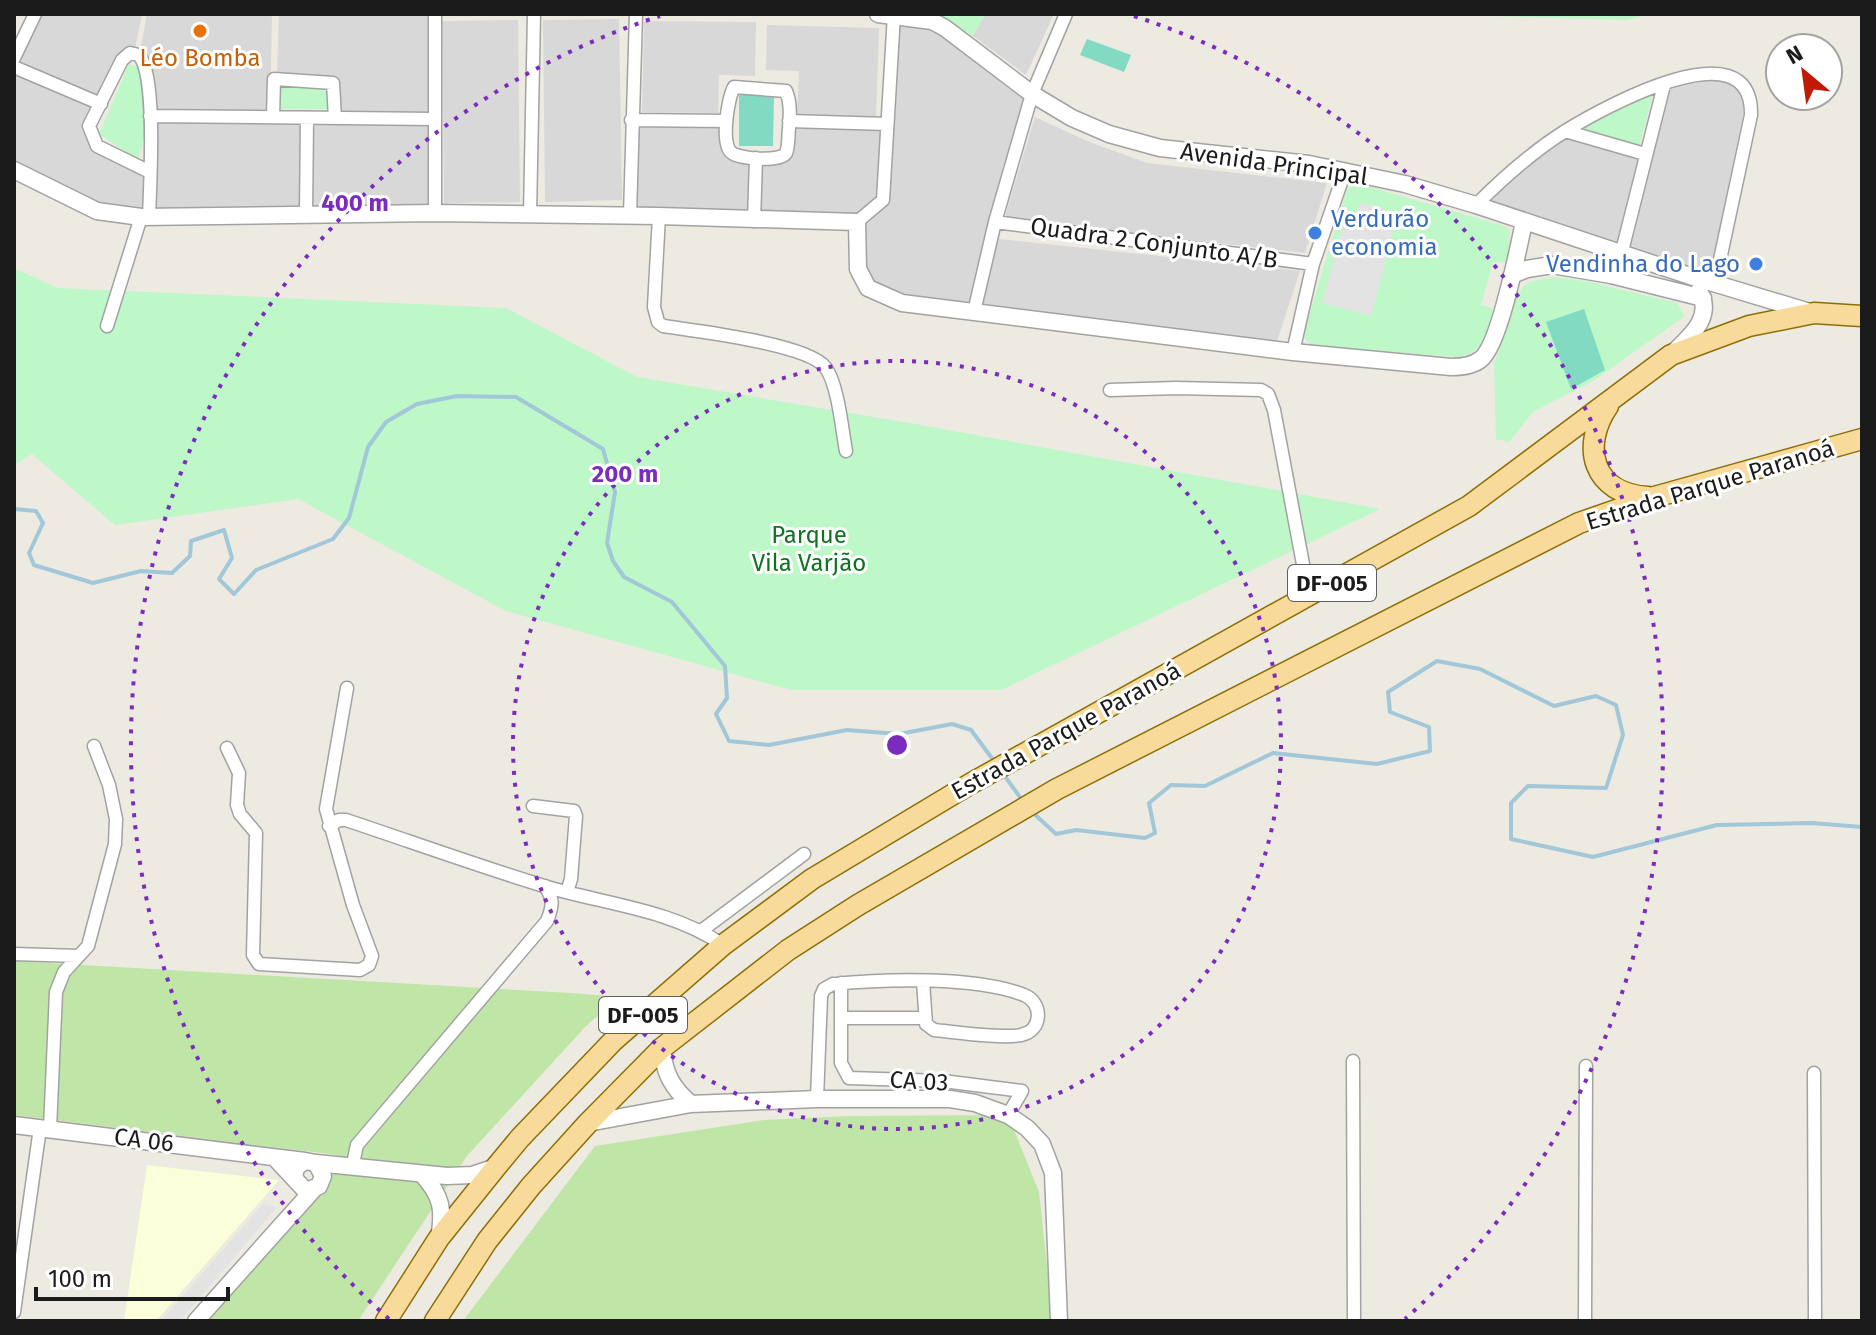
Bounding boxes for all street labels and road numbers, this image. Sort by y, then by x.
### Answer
street label: Avenida Principal [1179,137,1369,191]
street label: Quadra 2 Conjunto A/B [1029,212,1279,274]
street label: Estrada Parque Paranoá [1583,434,1837,536]
road number: DF-005 [1288,565,1376,601]
street label: Estrada Parque Paranoá [946,656,1186,806]
road number: DF-005 [599,997,687,1033]
street label: CA 03 [889,1065,949,1097]
street label: CA 06 [113,1122,175,1158]

